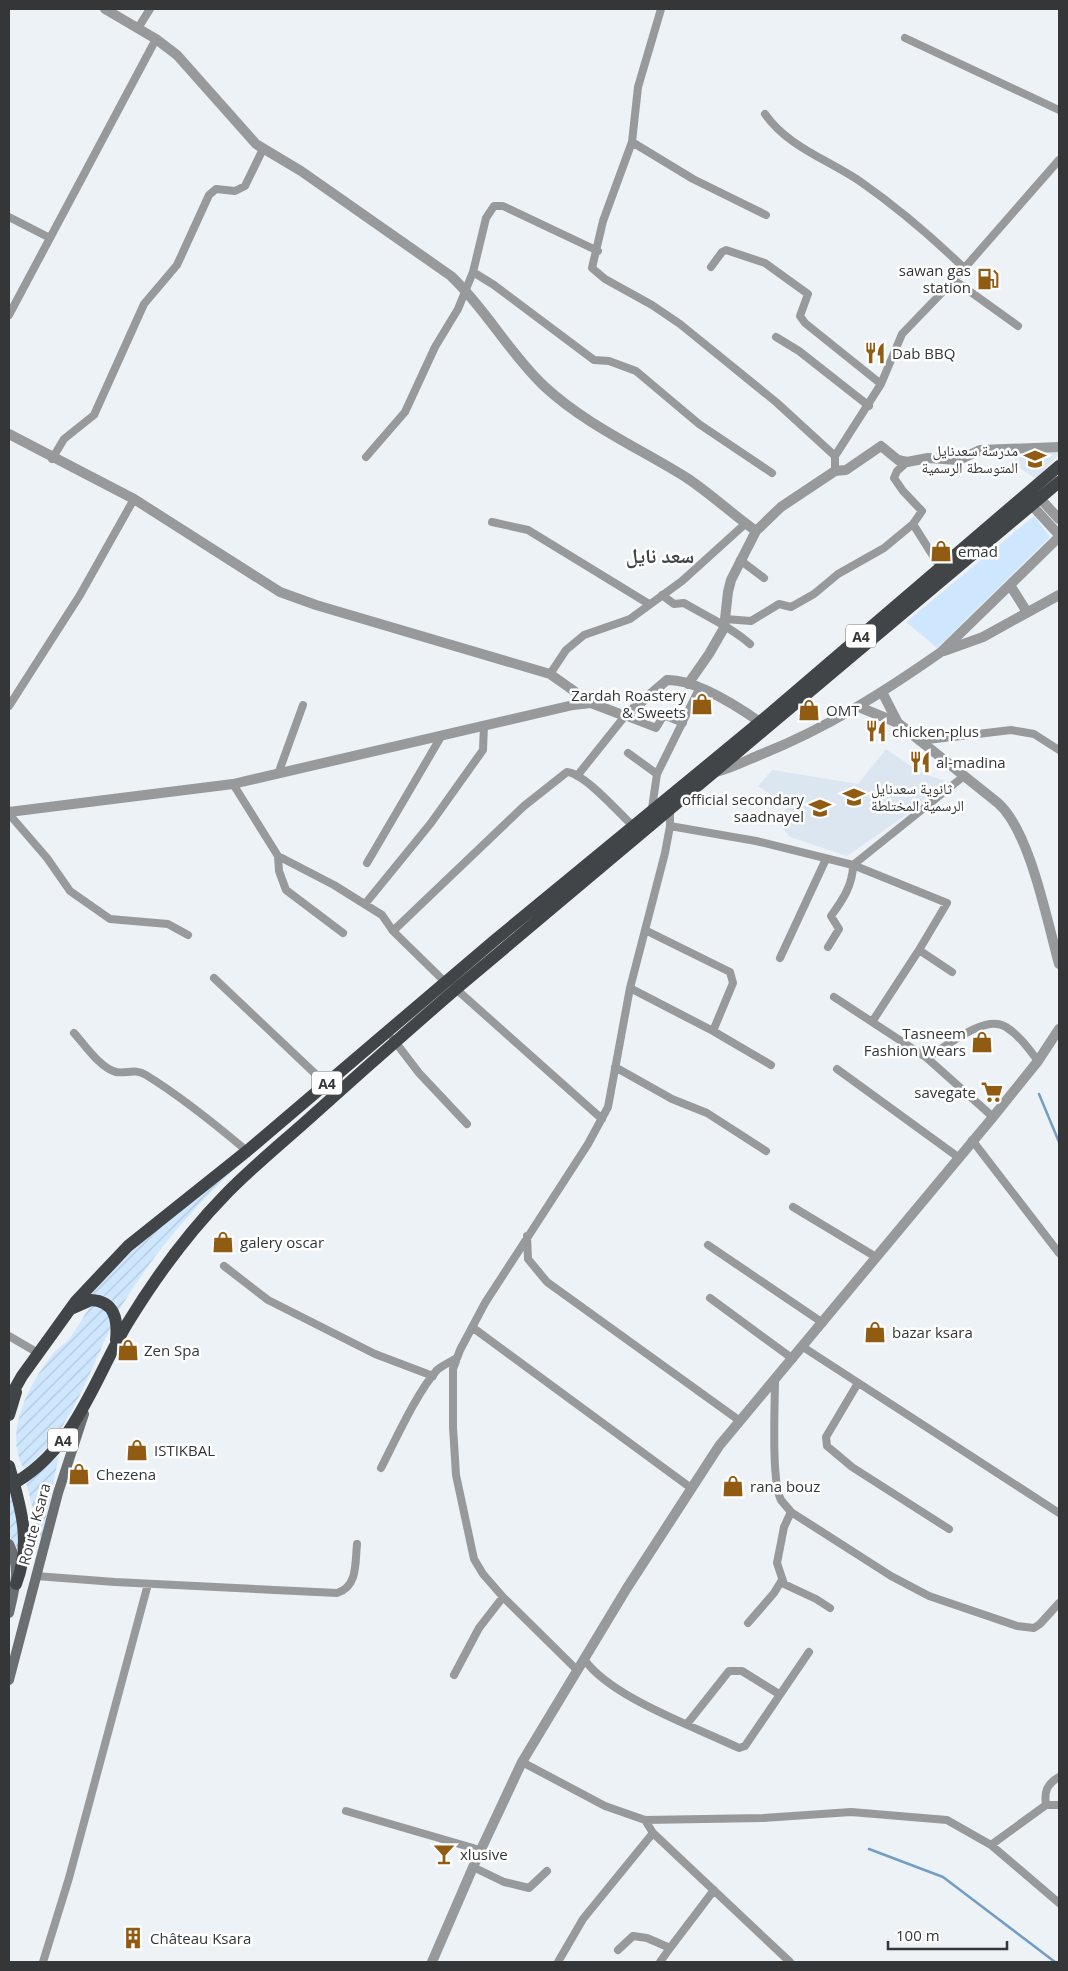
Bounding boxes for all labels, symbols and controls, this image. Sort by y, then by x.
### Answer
place label: sawan gas station [899,260,971,297]
fuel station icon: sawan gas station [975,266,1001,292]
restaurant icon: Dab BBQ [862,340,888,366]
place label: Dab BBQ [892,343,955,363]
place label: مدرسة سعدنايل المتوسطة الرسمية [922,440,1018,477]
school or university icon: مدرسة سعدنايل المتوسطة الرسمية [1022,446,1048,472]
shop icon: emad [928,538,954,564]
place label: emad [958,541,998,561]
district label: سعد نايل [626,542,694,569]
road number: A4 [846,624,876,648]
place label: Zardah Roastery & Sweets [571,685,686,722]
shop icon: Zardah Roastery & Sweets [689,691,715,717]
shop icon: OMT [796,697,822,723]
place label: OMT [826,700,860,720]
restaurant icon: chicken-plus [863,718,889,744]
place label: chicken-plus [892,721,979,741]
restaurant icon: al-madina [907,749,933,775]
place label: al-madina [936,752,1006,772]
place label: ثانوية سعدنايل الرسمية المختلطة [871,778,964,815]
school or university icon: ثانوية سعدنايل الرسمية المختلطة [841,784,867,810]
place label: official secondary saadnayel [682,789,804,826]
school or university icon: official secondary saadnayel [807,795,833,821]
place label: Tasneem Fashion Wears [864,1023,966,1060]
shop icon: Tasneem Fashion Wears [969,1029,995,1055]
road number: A4 [312,1072,342,1094]
supermarket icon: savegate [979,1079,1005,1105]
place label: savegate [914,1082,976,1102]
shop icon: galery oscar [210,1229,236,1255]
place label: galery oscar [240,1232,324,1252]
shop icon: bazar ksara [862,1319,888,1345]
place label: bazar ksara [892,1322,973,1342]
shop icon: Zen Spa [115,1337,141,1363]
place label: Zen Spa [144,1340,200,1360]
road number: A4 [48,1428,78,1452]
shop icon: ISTIKBAL [124,1437,150,1463]
place label: ISTIKBAL [154,1440,215,1460]
shop icon: Chezena [66,1461,92,1487]
place label: Chezena [96,1464,156,1484]
shop icon: rana bouz [720,1473,746,1499]
place label: rana bouz [750,1476,820,1496]
street label: Route Ksara [13,1481,55,1567]
bar icon: xlusive [431,1841,457,1867]
place label: xlusive [460,1844,508,1864]
scale bar [888,1918,1007,1950]
building icon: Château Ksara [120,1925,146,1951]
text: 100 m [896,1925,940,1945]
place label: Château Ksara [150,1928,251,1948]

